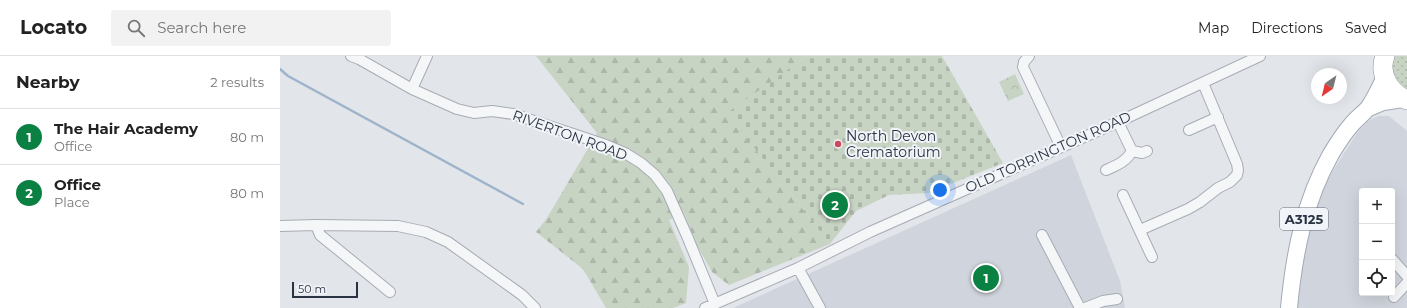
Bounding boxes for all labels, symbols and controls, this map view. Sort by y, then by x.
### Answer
search box [111,10,391,46]
text: Locato [20,16,87,39]
icon: search [125,17,147,39]
text: Search here [157,18,246,37]
text: Map [1198,19,1229,37]
text: Directions [1251,19,1323,37]
text: Saved [1345,19,1387,37]
north arrow [1311,68,1347,104]
text: Nearby [16,72,80,92]
text: 2 results [210,74,264,90]
street label: RIVERTON ROAD [510,106,630,164]
street label: OLD TORRINGTON ROAD [962,107,1134,197]
text: The Hair Academy [54,119,198,138]
place label: North Devon Crematorium [846,127,941,161]
text: 1 [26,129,32,145]
text: 80 m [230,129,264,145]
text: Office [54,138,92,154]
marker: North Devon Crematorium [833,139,843,149]
text: Office [54,175,101,194]
your location [930,180,950,200]
text: 2 [25,185,33,201]
text: 80 m [230,185,264,201]
map controls [1359,188,1395,296]
button: + [1359,188,1395,224]
pin: 2 [822,190,848,220]
text: Place [54,194,90,210]
road number: A3125 [1280,208,1328,230]
button: − [1359,224,1395,260]
button: locate [1359,260,1395,296]
pin: 1 [973,263,999,293]
scale bar [292,280,358,299]
text: 50 m [298,282,326,296]

